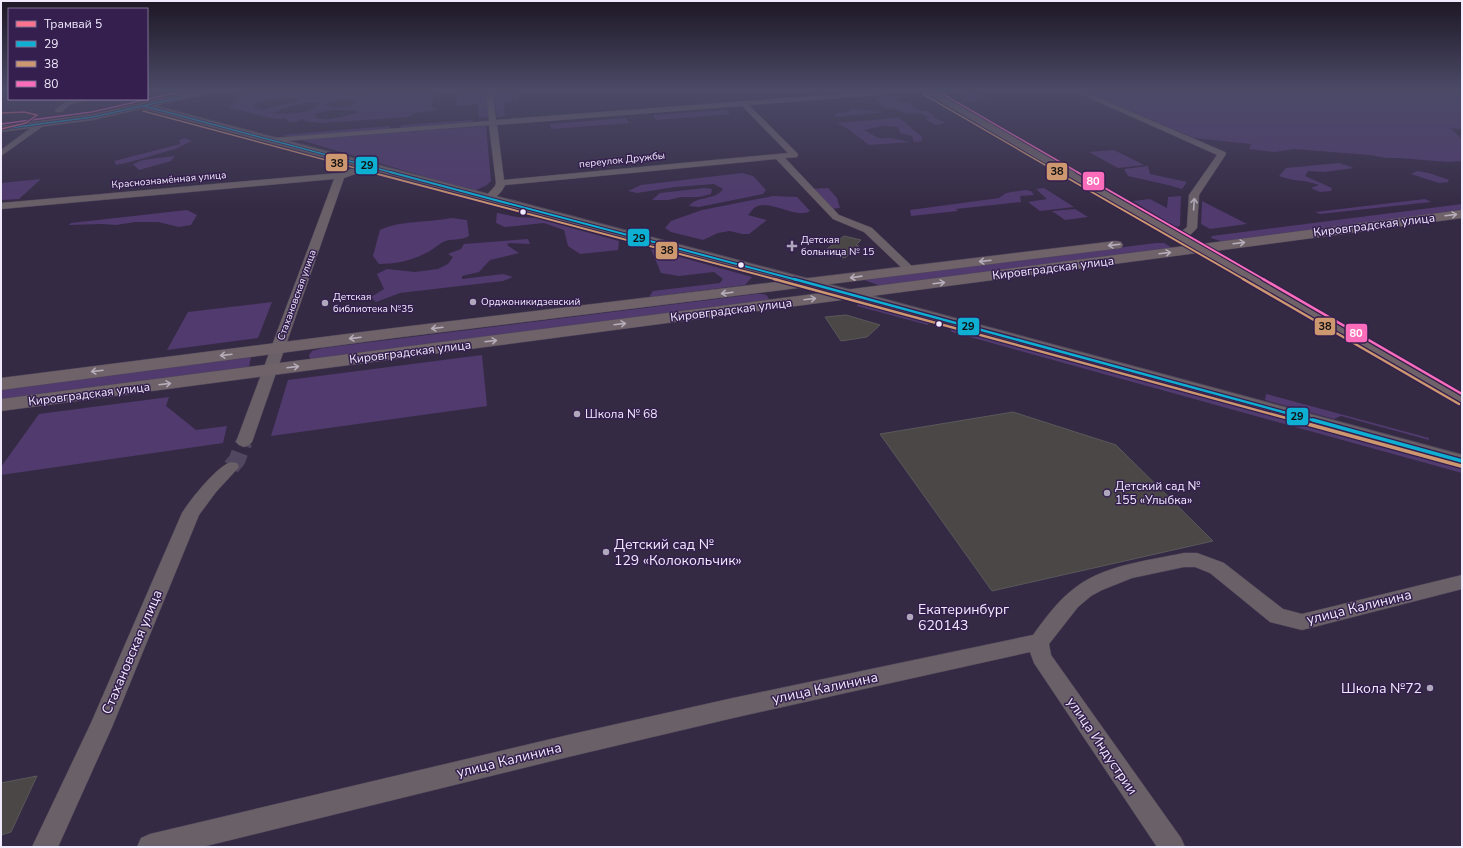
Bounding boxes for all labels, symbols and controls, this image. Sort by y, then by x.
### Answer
legend [8,8,148,100]
text: Трамвай 5 [44,16,102,32]
text: 29 [44,36,58,52]
text: 38 [44,56,58,72]
text: 80 [44,76,58,92]
street label: переулок Дружбы [578,149,666,171]
line badge: 38 [325,153,348,172]
text: 38 [330,156,344,171]
line badge: 29 [355,156,378,175]
text: 29 [360,158,374,173]
line badge: 38 [1046,162,1068,181]
text: 38 [1050,164,1064,179]
street label: Краснознамённая улица [111,168,227,192]
line badge: 80 [1082,171,1105,191]
text: 80 [1086,174,1100,189]
one-way arrow [1190,198,1197,211]
unlabelled marker [518,207,528,217]
street label: Кировградская улица [1312,210,1436,240]
one-way arrow [1444,212,1457,219]
line badge: 29 [627,228,650,247]
text: 29 [632,231,646,246]
place label: Детская больница № 15 [801,233,874,259]
one-way arrow [1232,239,1245,247]
marker: Детская больница № 15 [786,240,798,252]
line badge: 38 [655,241,678,260]
one-way arrow [1108,241,1121,249]
text: 38 [660,243,674,258]
street label: Стахановская улица [274,248,320,342]
one-way arrow [1158,249,1171,257]
street label: Кировградская улица [991,253,1115,283]
one-way arrow [979,257,992,264]
unlabelled marker [736,260,746,270]
one-way arrow [850,273,863,281]
one-way arrow [932,279,945,286]
one-way arrow [721,289,734,297]
place label: Детская библиотека №35 [333,290,413,316]
place label: Орджоникидзевский [481,295,580,309]
street label: Кировградская улица [669,295,793,325]
one-way arrow [803,296,816,303]
marker: Орджоникидзевский [468,297,478,307]
marker: Детская библиотека №35 [320,298,330,308]
line badge: 29 [957,317,980,336]
line badge: 38 [1314,317,1336,336]
unlabelled marker [934,319,944,329]
text: 29 [961,319,975,334]
text: 38 [1318,319,1332,334]
one-way arrow [613,320,626,328]
line badge: 80 [1345,323,1368,343]
one-way arrow [431,324,444,332]
text: 80 [1349,326,1363,341]
one-way arrow [349,334,362,342]
street label: Кировградская улица [348,337,472,367]
one-way arrow [484,337,497,345]
one-way arrow [220,351,233,358]
one-way arrow [286,363,299,371]
one-way arrow [91,367,104,375]
street label: Кировградская улица [27,379,151,409]
one-way arrow [158,380,171,388]
place label: Школа № 68 [585,406,658,422]
line badge: 29 [1286,407,1309,426]
marker: Школа № 68 [572,409,582,419]
text: 29 [1290,409,1304,424]
place label: Детский сад № 155 «Улыбка» [1115,478,1201,508]
marker: Детский сад № 155 «Улыбка» [1102,488,1112,498]
place label: Детский сад № 129 «Колокольчик» [614,535,742,570]
marker: Детский сад № 129 «Колокольчик» [601,547,611,557]
street label: улица Калинина [1305,585,1413,629]
street label: Стахановская улица [97,587,167,717]
place label: Екатеринбург 620143 [918,600,1009,635]
marker: Екатеринбург 620143 [905,612,915,622]
street label: улица Калинина [770,668,880,708]
place label: Школа №72 [1341,679,1422,698]
marker: Школа №72 [1425,683,1435,693]
street label: улица Индустрии [1062,693,1142,799]
street label: улица Калинина [455,738,563,782]

